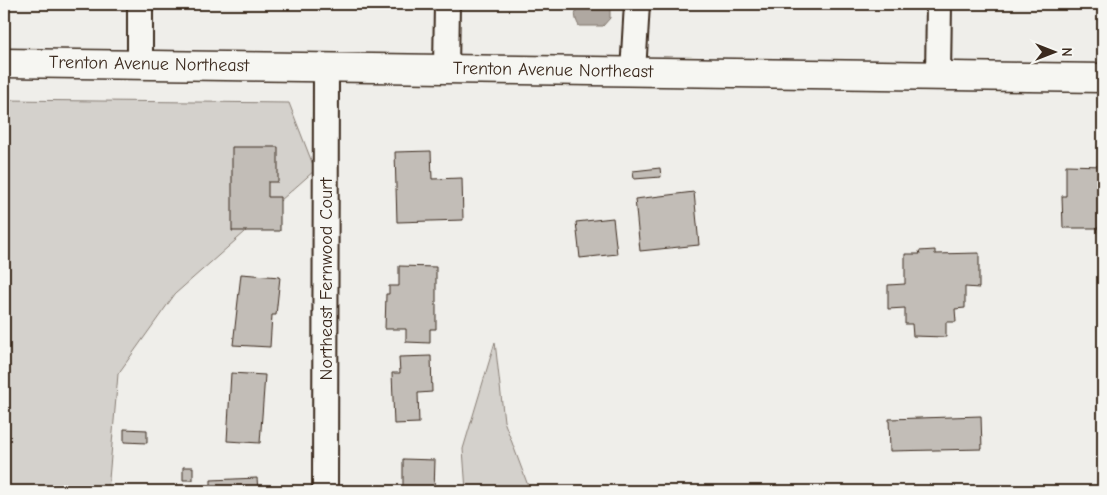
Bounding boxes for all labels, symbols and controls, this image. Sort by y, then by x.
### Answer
north arrow [1030,28,1080,78]
text: N [1058,47,1075,57]
street label: Trenton Avenue Northeast [49,52,250,76]
street label: Trenton Avenue Northeast [453,58,654,82]
street label: Northeast Fernwood Court [316,177,337,380]

